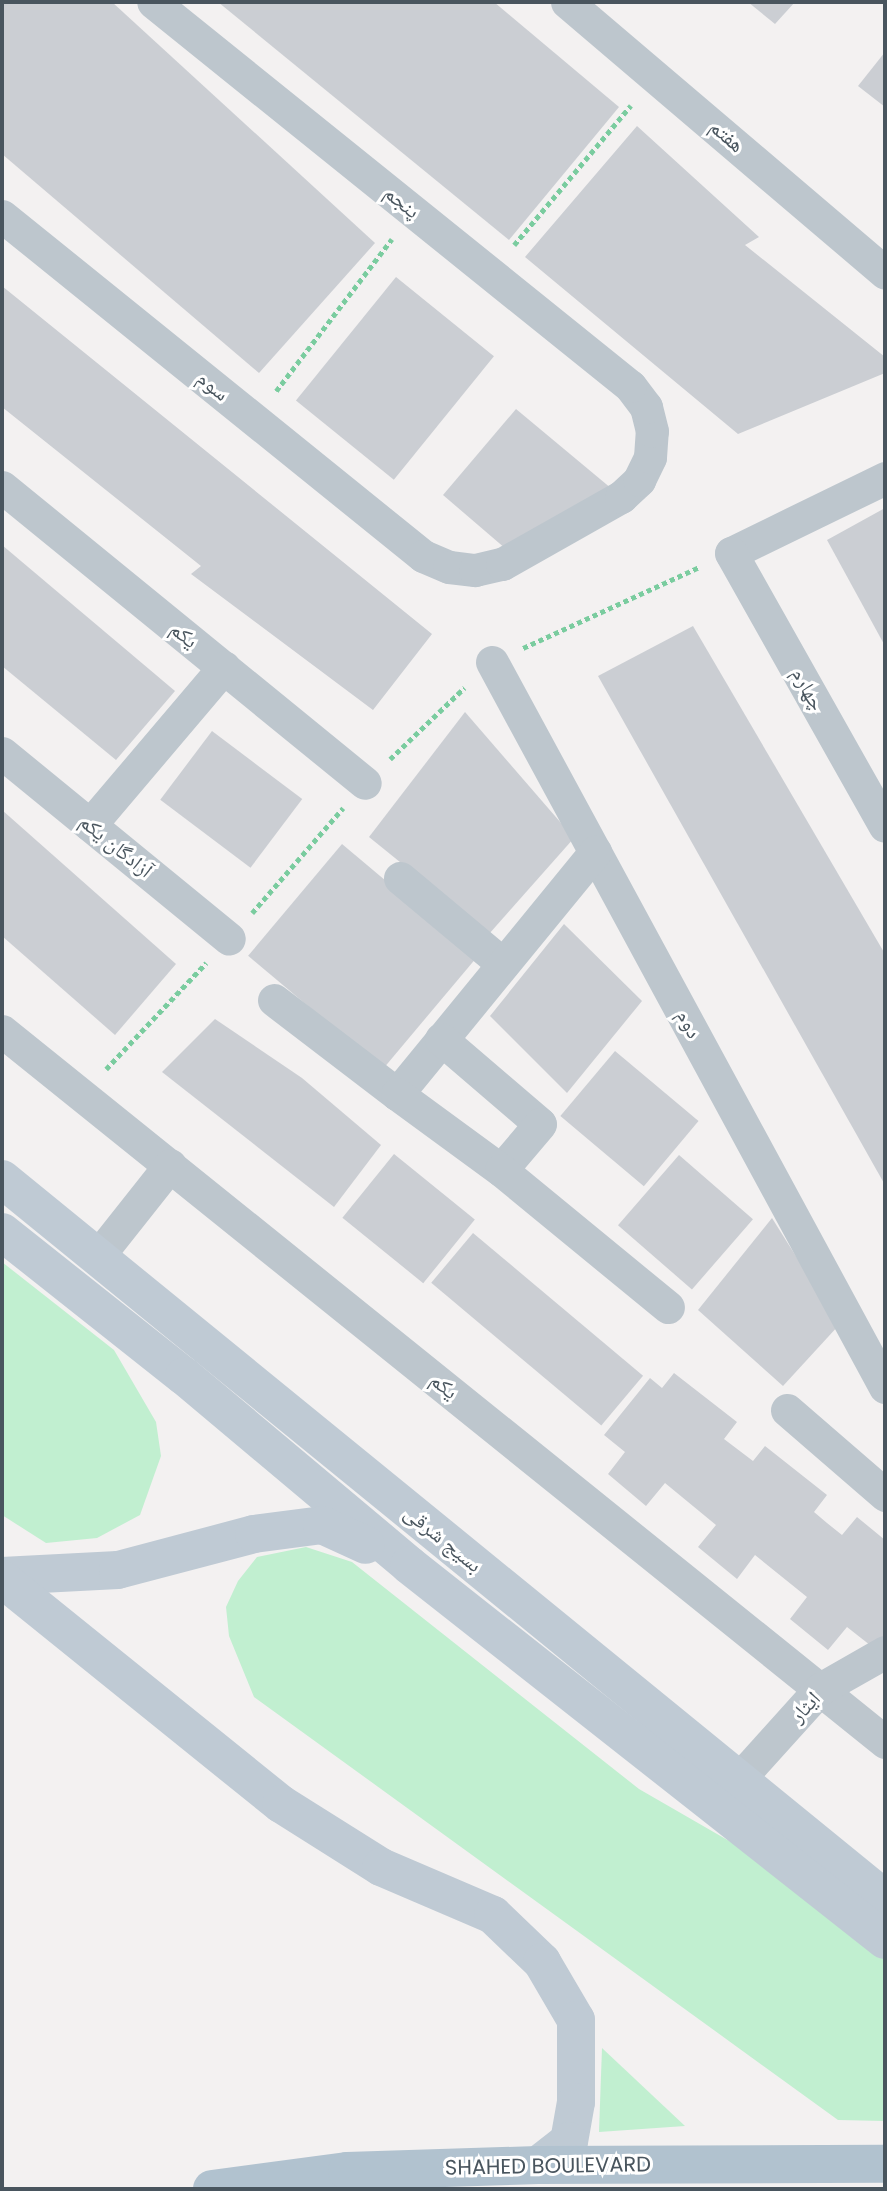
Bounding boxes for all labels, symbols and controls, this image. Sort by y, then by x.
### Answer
street label: هفتم [705,114,749,158]
street label: پنجم [379,180,425,224]
street label: سوم [192,366,234,406]
street label: یکم [165,616,203,654]
street label: چهارم [786,663,830,715]
street label: آزادگان یکم [74,809,158,883]
street label: دوم [671,1005,707,1043]
street label: یکم [425,1367,463,1405]
street label: بسیج شرقی [399,1500,487,1578]
street label: ایثار [784,1686,826,1728]
street label: SHAHED BOULEVARD [445,2152,651,2180]

